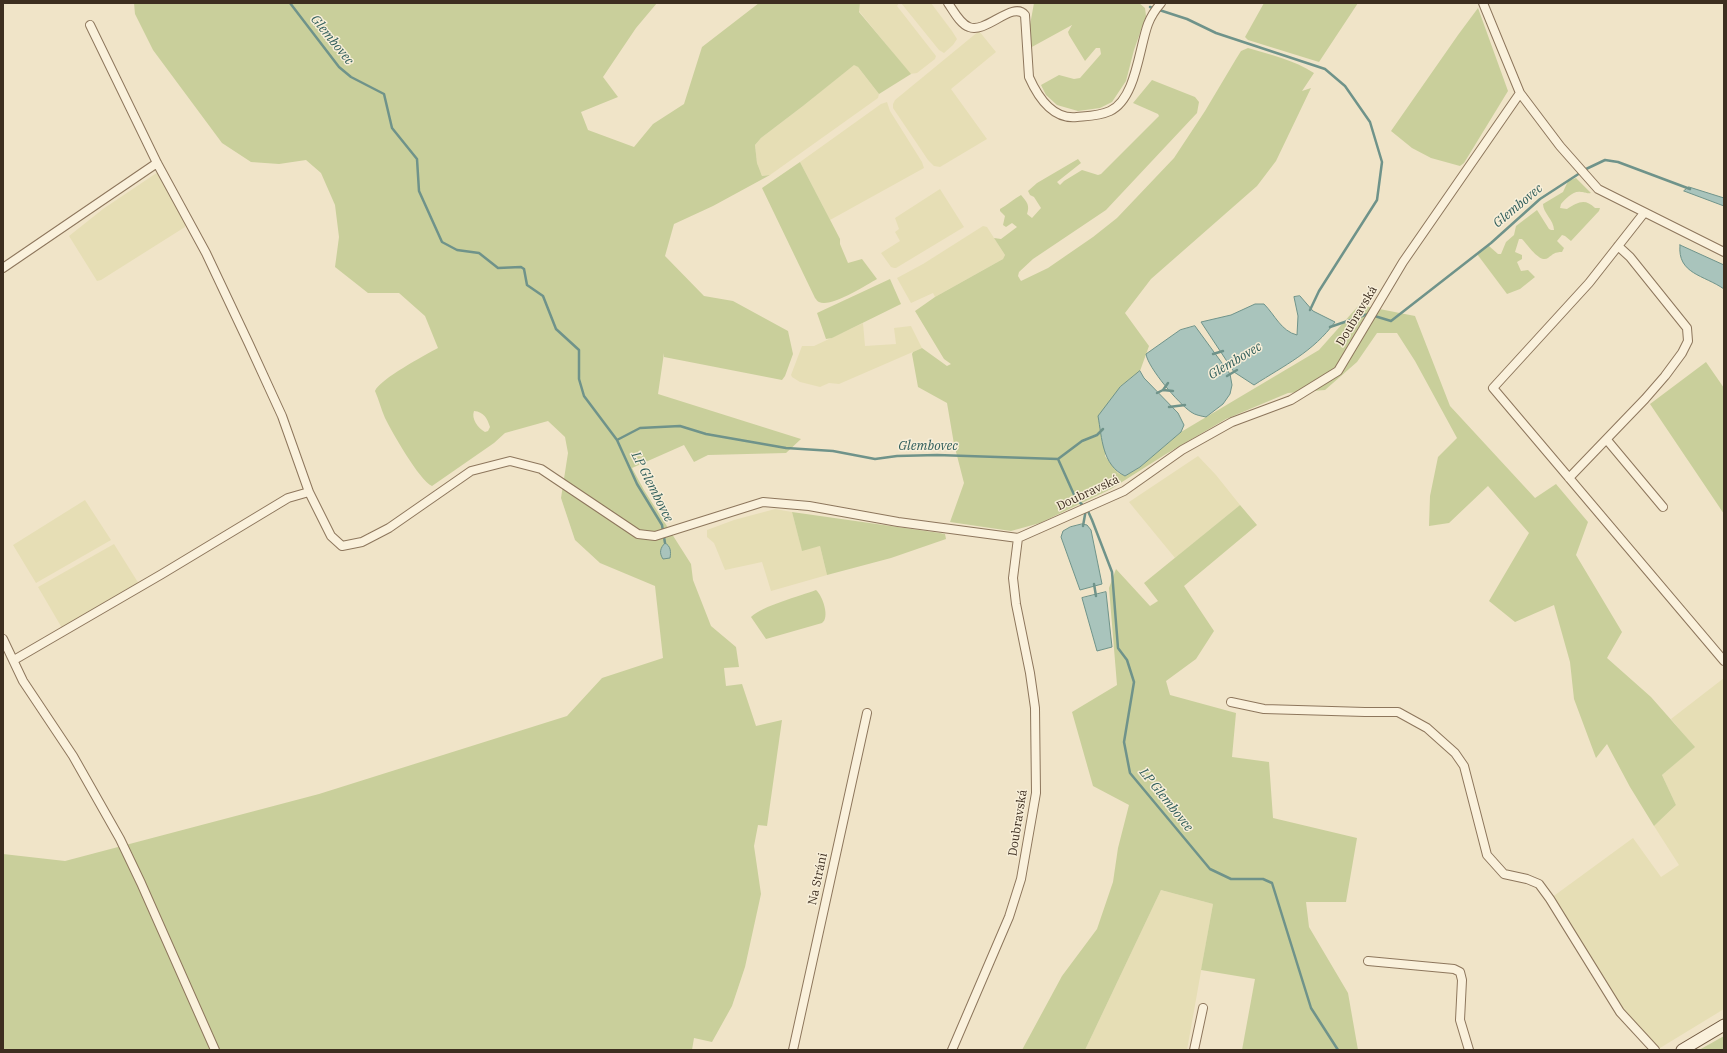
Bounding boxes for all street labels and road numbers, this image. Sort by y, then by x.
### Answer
street label: Doubravská [1333,283,1381,349]
street label: Doubravská [1054,472,1122,514]
street label: Doubravská [1006,789,1030,857]
street label: Na Stráni [805,851,831,907]

